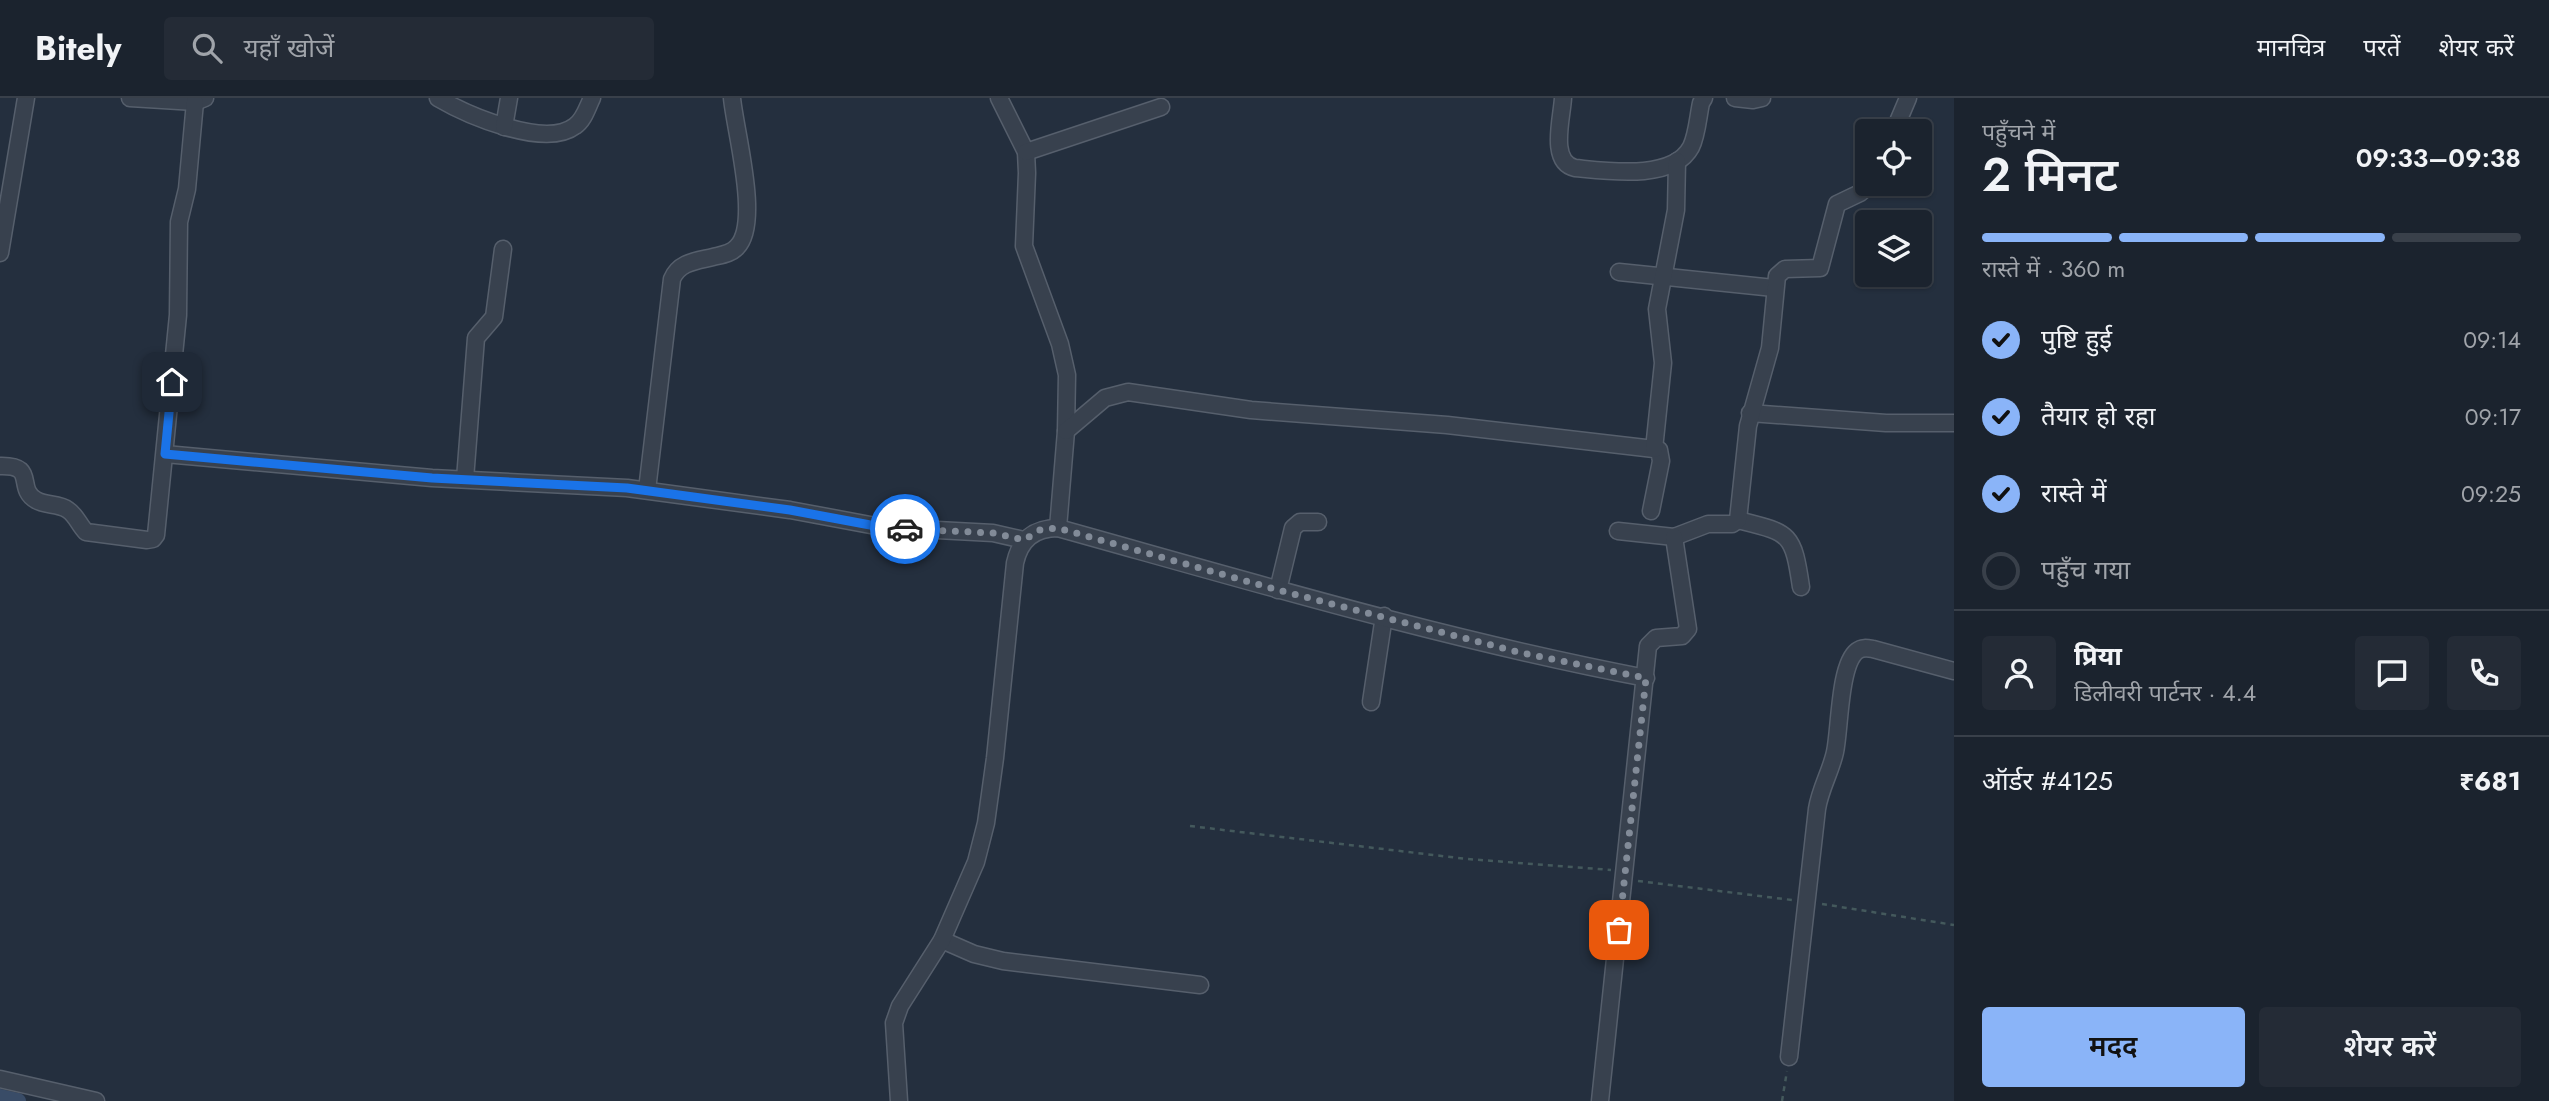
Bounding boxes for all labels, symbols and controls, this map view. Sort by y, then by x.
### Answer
search box [164,17,654,80]
text: Bitely [35,25,122,72]
icon: search [188,29,226,67]
text: यहाँ खोजें [244,29,334,67]
text: मानचित्र [2257,30,2325,65]
text: परतें [2363,30,2400,65]
text: शेयर करें [2438,30,2514,65]
text: पहुँचने में [1982,115,2055,149]
map controls [1855,119,1932,287]
button: locate [1855,119,1932,196]
text: 09:33–09:38 [2356,139,2521,177]
text: 2 मिनट [1982,142,2118,208]
button: layers [1855,210,1932,287]
text: रास्ते में · 360 m [1982,252,2125,286]
text: पुष्टि हुई [2041,320,2112,358]
icon: check [1982,321,2020,359]
text: 09:14 [2463,323,2521,357]
pin [142,352,202,412]
icon: home [153,363,191,401]
text: तैयार हो रहा [2041,397,2156,435]
icon: check [1982,398,2020,436]
text: 09:17 [2465,400,2521,434]
text: रास्ते में [2041,474,2107,512]
icon: check [1982,475,2020,513]
text: 09:25 [2461,477,2521,511]
courier [870,494,940,564]
icon: car [886,510,924,548]
text: पहुँच गया [2041,551,2130,589]
button: person [1982,636,2056,710]
button: chat [2355,636,2429,710]
button: phone [2447,636,2521,710]
text: प्रिया [2074,637,2122,675]
text: डिलीवरी पार्टनर · 4.4 [2074,676,2256,710]
text: ऑर्डर #4125 [1982,762,2113,800]
text: ₹681 [2459,762,2521,800]
pin [1589,900,1649,960]
icon: bag [1600,911,1638,949]
button: मदद [1982,1007,2245,1087]
button: शेयर करें [2259,1007,2521,1087]

